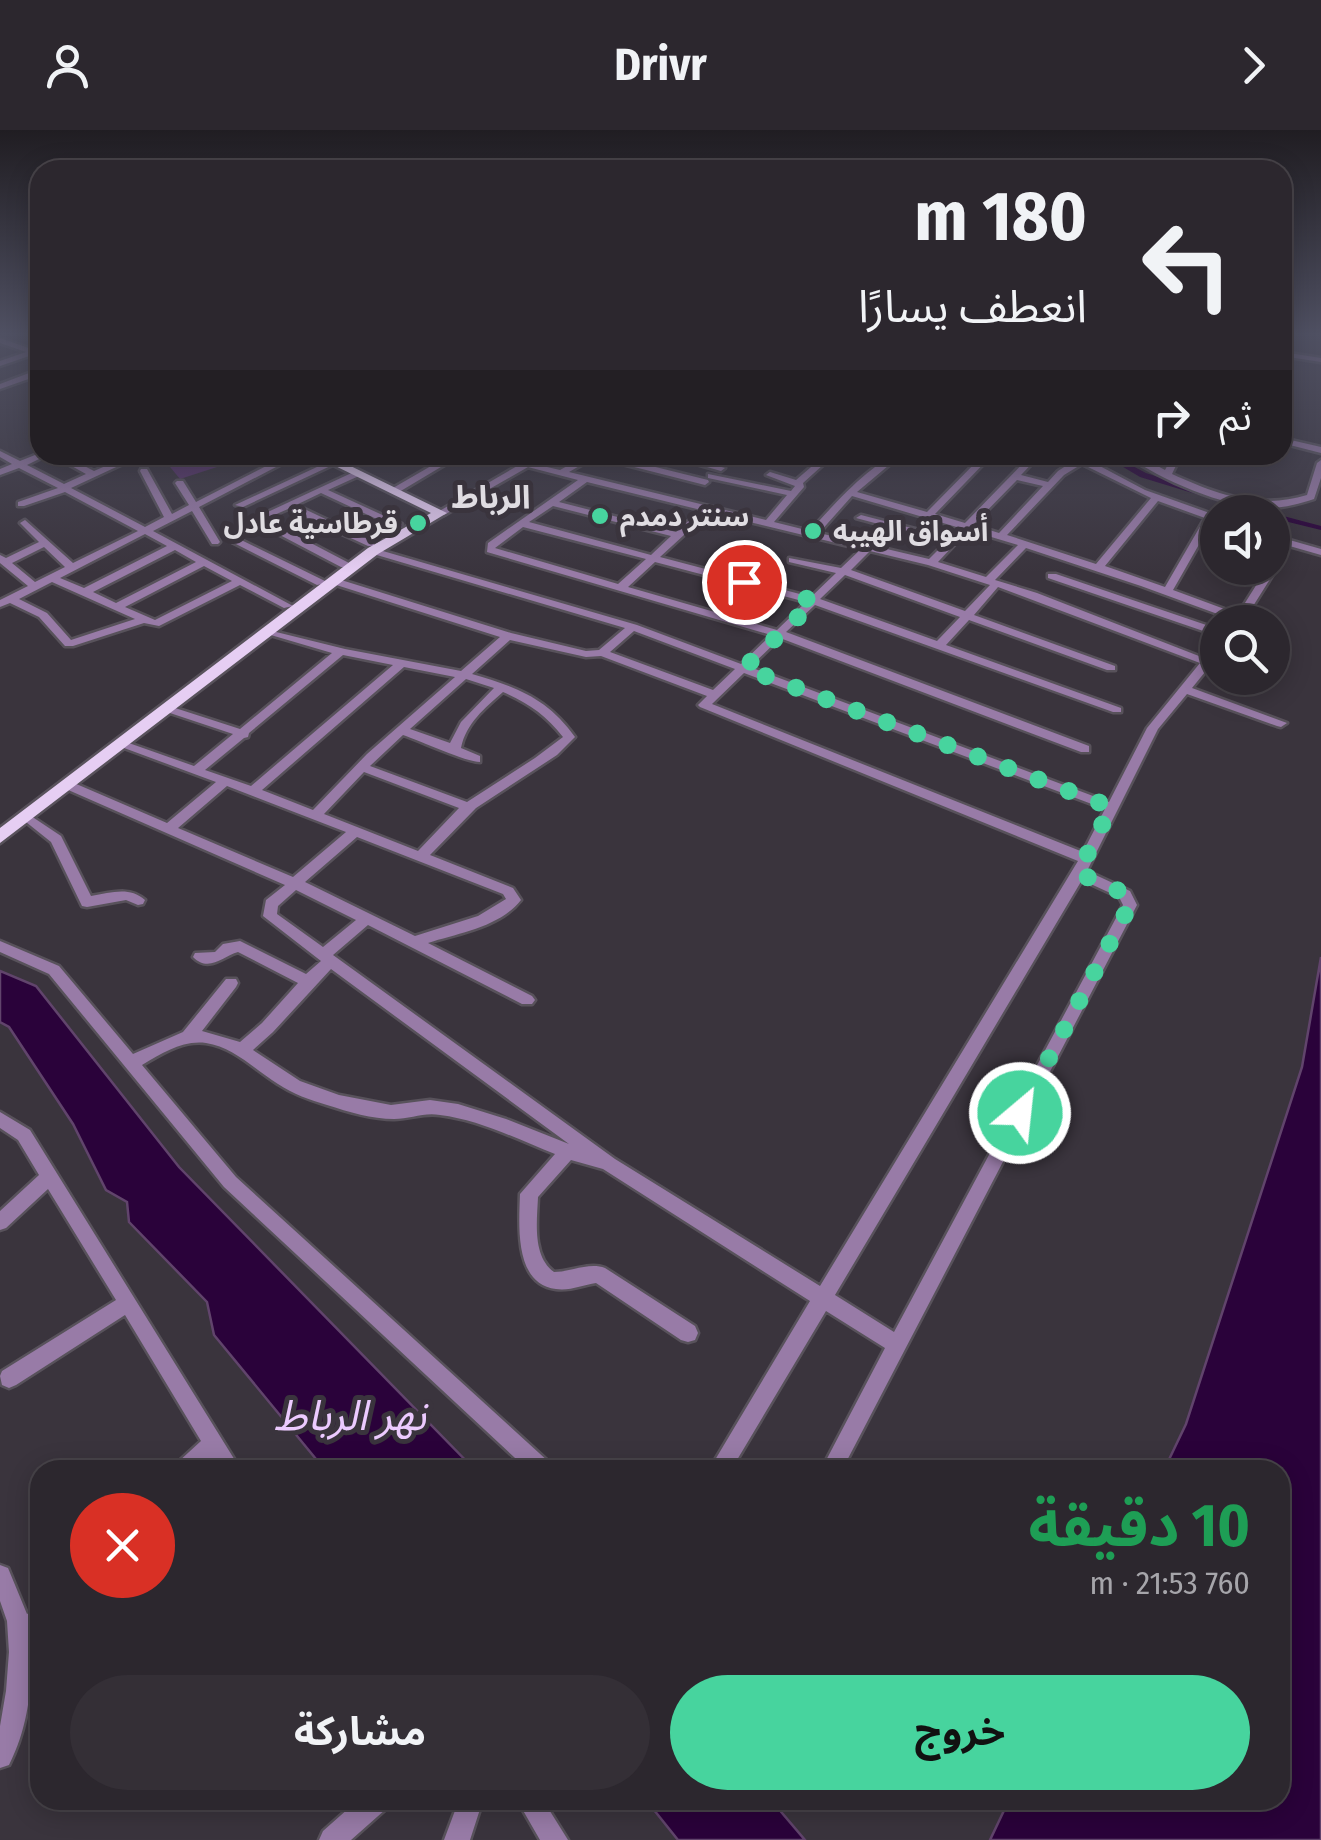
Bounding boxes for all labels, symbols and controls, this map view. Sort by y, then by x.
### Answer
icon: person [40,38,95,93]
text: Drivr [614,38,707,92]
icon: forward [1226,38,1281,93]
text: 180 m [914,175,1087,259]
icon: left [1122,200,1252,330]
text: انعطف يسارًا [858,280,1087,334]
icon: right [1144,390,1199,445]
text: ثم [1219,394,1252,440]
district label: الرباط [451,478,531,516]
map controls [1200,495,1290,695]
button: sound [1200,495,1290,585]
place label: سنتر دمدم [620,500,749,538]
marker: سنتر دمدم [589,505,611,527]
place label: قرطاسية عادل [223,507,398,540]
marker: قرطاسية عادل [407,512,429,534]
place label: أسواق الهيبه [833,512,988,548]
marker: أسواق الهيبه [802,520,824,542]
pin [702,540,787,625]
icon: arrive [717,555,772,610]
button: search [1200,605,1290,695]
position arrow [968,1061,1072,1165]
water label: نهر الرباط [274,1391,429,1441]
text: 10 دقيقة [1028,1490,1250,1562]
button: close [70,1493,175,1598]
text: 760 m · 21:53 [1090,1564,1250,1602]
button: مشاركة [70,1675,650,1790]
button: خروج [670,1675,1250,1790]

